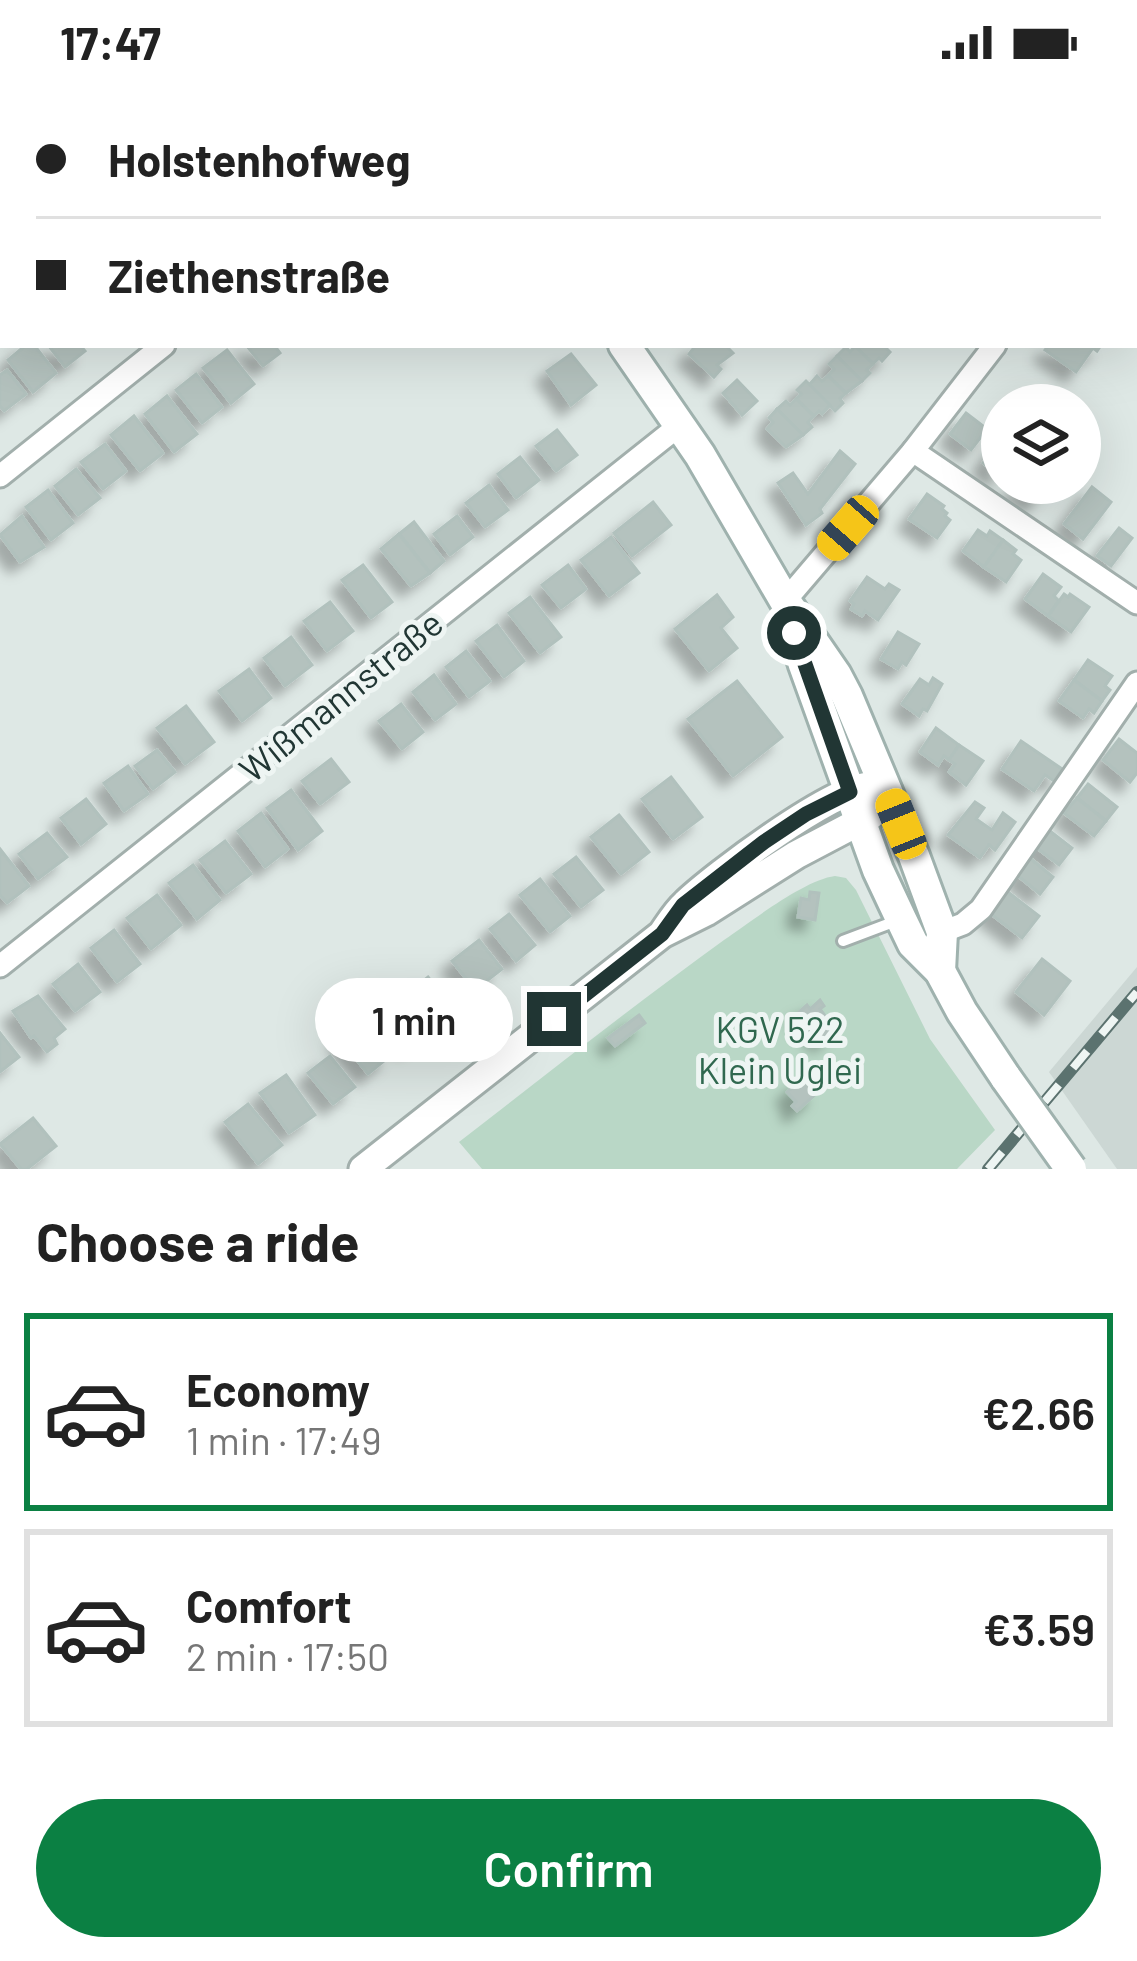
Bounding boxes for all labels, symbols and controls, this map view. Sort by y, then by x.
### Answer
text: 17:47 [60,15,161,69]
text: Holstenhofweg [108,132,410,186]
text: Ziethenstraße [108,248,390,302]
map controls [981,384,1101,504]
button: layers [981,384,1101,504]
car [811,489,885,567]
street label: Wißmannstraße [230,600,450,790]
route start [767,606,821,660]
car [871,784,931,864]
callout: 1 min [314,977,512,1061]
route end [527,992,581,1046]
text: 1 min [371,996,457,1043]
park label: KGV 522 Klein Uglei [698,1007,862,1091]
text: Choose a ride [36,1208,360,1273]
icon: car [42,1358,150,1466]
text: Economy [186,1362,370,1416]
text: €2.66 [982,1385,1095,1439]
text: 1 min · 17:49 [186,1416,382,1463]
icon: car [42,1574,150,1682]
text: Comfort [186,1578,352,1632]
text: €3.59 [983,1601,1095,1655]
text: 2 min · 17:50 [186,1632,389,1679]
button: Confirm [36,1799,1101,1937]

